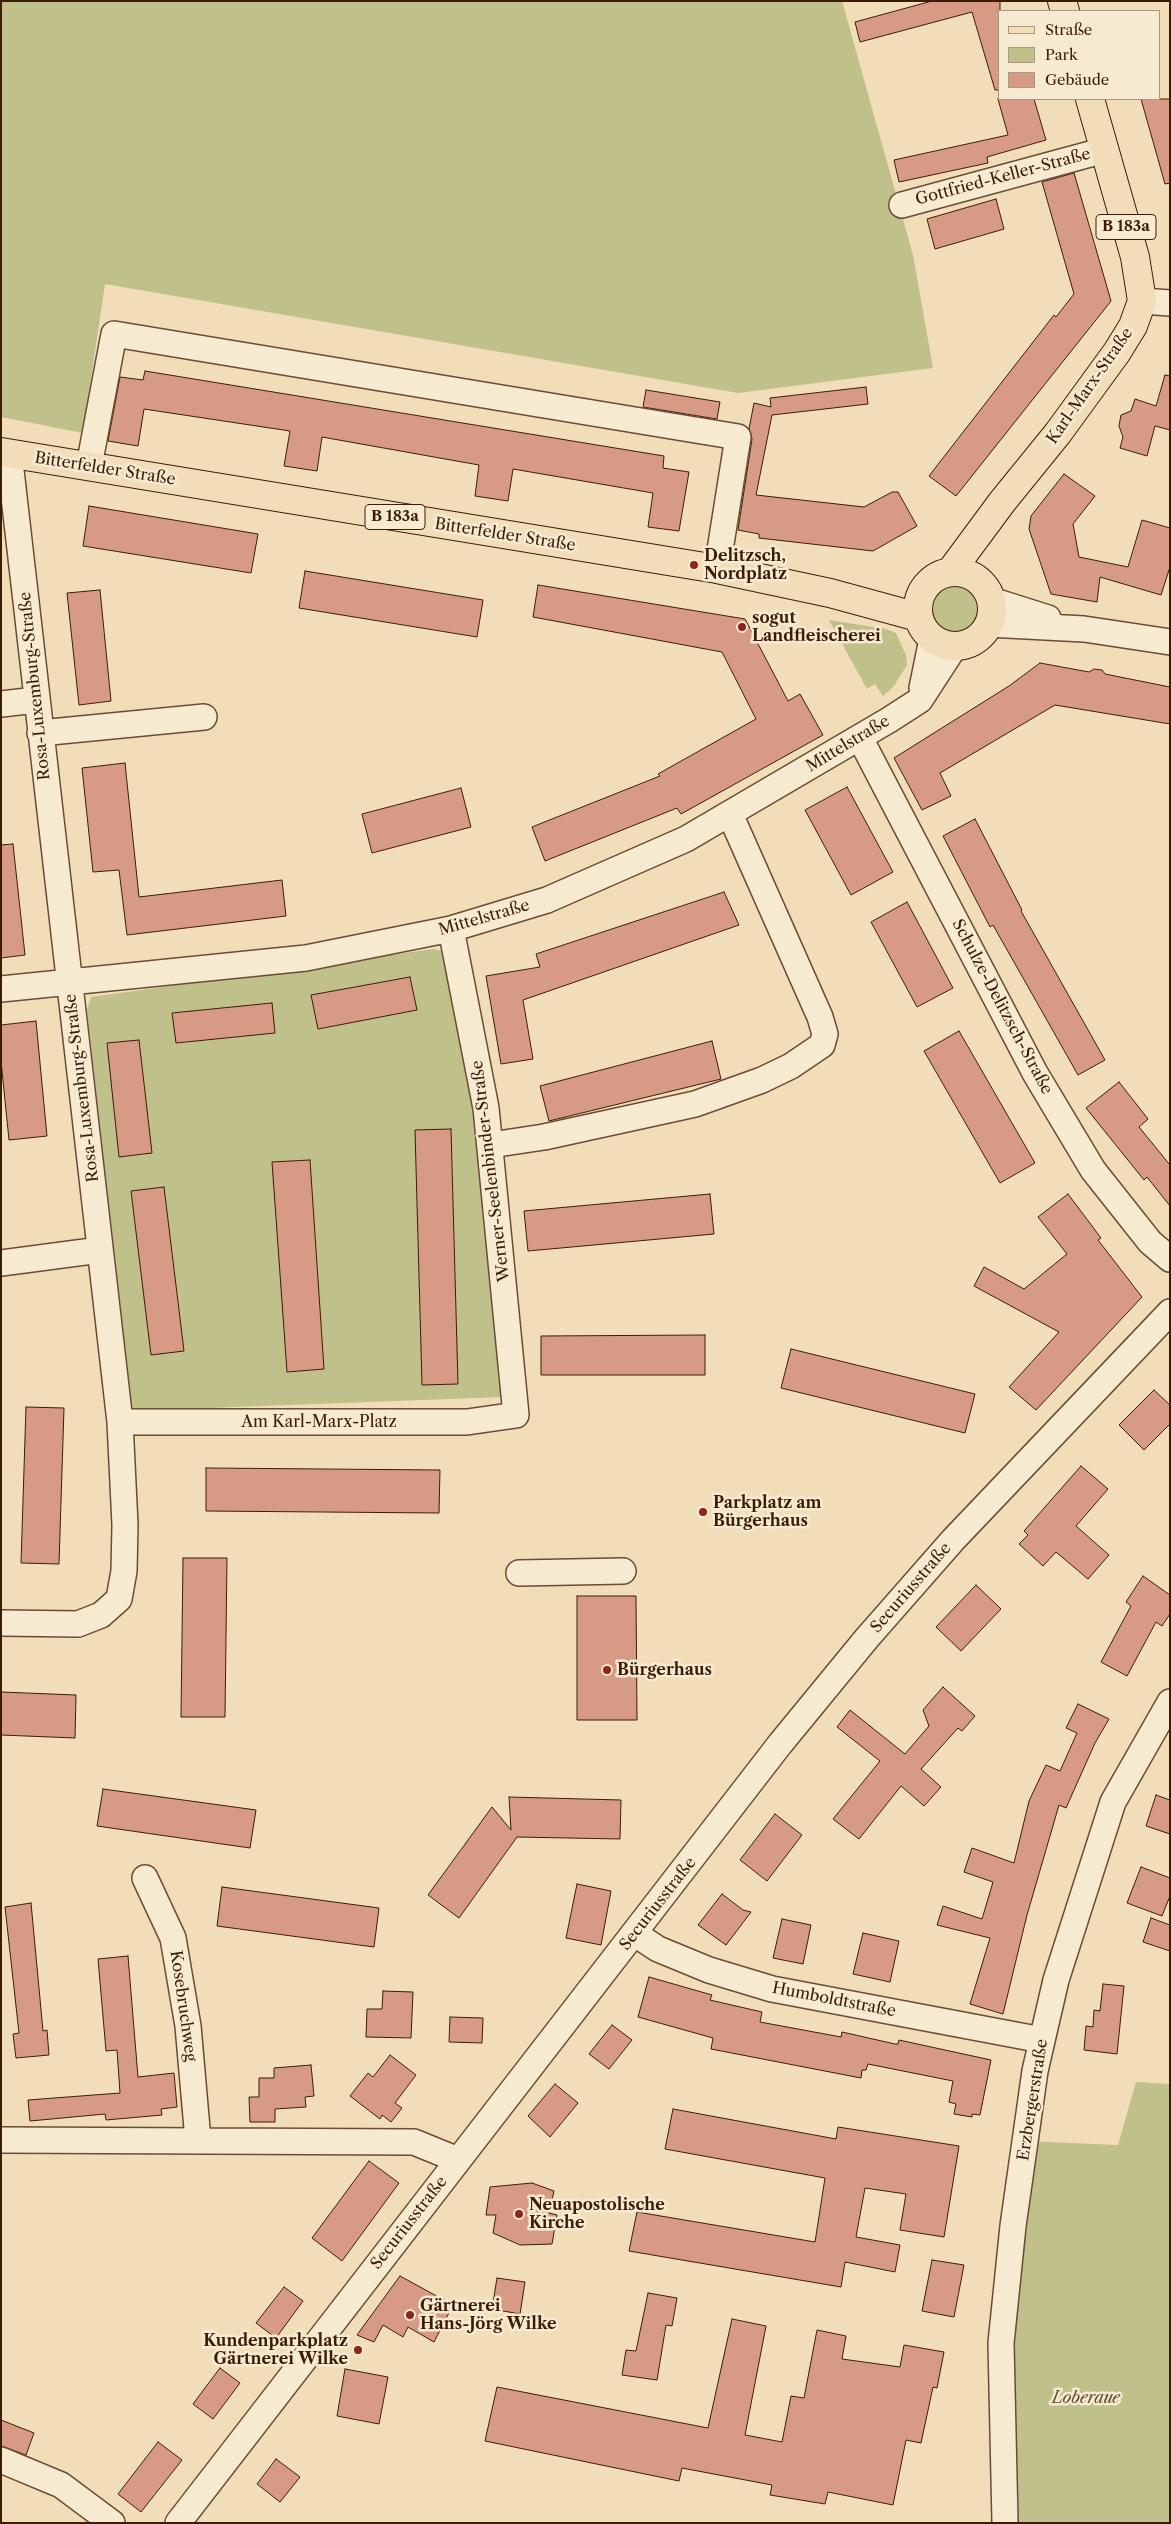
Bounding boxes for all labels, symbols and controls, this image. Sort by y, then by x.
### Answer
legend [998,10,1161,100]
text: Straße [1045,20,1092,39]
text: Park [1045,45,1078,64]
text: Gebäude [1045,70,1109,89]
street label: Gottfried-Keller-Straße [913,144,1093,210]
road number: B 183a [1096,214,1156,240]
street label: Karl-Marx-Straße [1043,324,1137,448]
street label: Bitterfelder Straße [33,448,177,490]
road number: B 183a [365,504,425,530]
street label: Bitterfelder Straße [433,514,577,556]
place label: Delitzsch, Nordplatz [704,546,787,584]
marker: Delitzsch, Nordplatz [688,559,700,571]
street label: Rosa-Luxemburg-Straße [16,591,54,781]
place label: sogut Landfleischerei [752,608,881,646]
marker: sogut Landfleischerei [736,621,748,633]
street label: Mittelstraße [803,712,893,776]
street label: Mittelstraße [436,896,532,940]
street label: Schulze-Delitzsch-Straße [948,916,1056,1098]
street label: Rosa-Luxemburg-Straße [61,993,103,1183]
street label: Werner-Seelenbinder-Straße [468,1059,514,1283]
street label: Am Karl-Marx-Platz [241,1412,397,1432]
place label: Parkplatz am Bürgerhaus [713,1493,822,1531]
marker: Parkplatz am Bürgerhaus [697,1506,709,1518]
street label: Securiusstraße [867,1539,955,1637]
place label: Bürgerhaus [617,1660,712,1680]
marker: Bürgerhaus [601,1664,613,1676]
street label: Securiusstraße [616,1854,700,1954]
street label: Kosebruchweg [166,1949,200,2063]
street label: Humboldtstraße [771,1979,897,2021]
street label: Erzbergerstraße [1014,2038,1052,2162]
street label: Securiusstraße [367,2173,451,2273]
place label: Neuapostolische Kirche [529,2195,665,2233]
marker: Neuapostolische Kirche [513,2208,525,2220]
place label: Gärtnerei Hans-Jörg Wilke [420,2296,557,2334]
marker: Gärtnerei Hans-Jörg Wilke [404,2309,416,2321]
place label: Kundenparkplatz Gärtnerei Wilke [203,2331,348,2369]
marker: Kundenparkplatz Gärtnerei Wilke [352,2344,364,2356]
park label: Loberaue [1052,2388,1120,2408]

